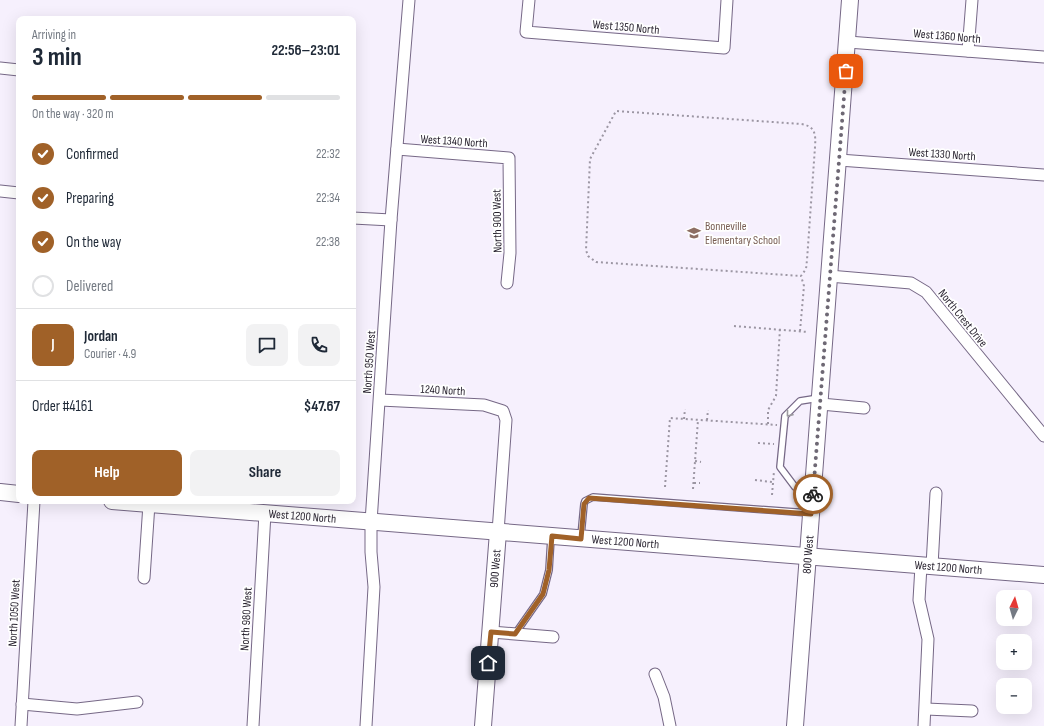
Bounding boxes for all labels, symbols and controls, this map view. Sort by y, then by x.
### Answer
street label: West 1350 North [592,17,660,38]
street label: West 1360 North [913,26,981,47]
text: Arriving in [32,27,76,43]
text: 22:56–23:01 [271,41,340,60]
text: 3 min [32,42,82,73]
pin [829,54,863,88]
icon: bag [835,60,857,82]
text: On the way · 320 m [32,106,114,122]
street label: West 1340 North [420,132,488,151]
icon: check [32,143,54,165]
text: Confirmed [66,145,119,164]
street label: West 1330 North [908,145,976,164]
text: 22:32 [316,146,340,162]
icon: check [32,187,54,209]
text: Preparing [66,189,114,208]
street label: North 900 West [489,189,506,253]
text: 22:34 [316,190,340,206]
place label: Bonneville Elementary School [705,219,780,248]
school or university icon: Bonneville Elementary School [686,225,702,241]
icon: check [32,231,54,253]
text: On the way [66,233,121,252]
text: 22:38 [316,234,340,250]
text: Delivered [66,277,113,296]
street label: North Crest Drive [935,286,991,350]
button: chat [246,324,288,366]
button: phone [298,324,340,366]
text: Jordan [84,327,118,346]
street label: North 950 West [360,330,379,394]
text: J [51,335,55,354]
text: Courier · 4.9 [84,346,136,362]
street label: 1240 North [420,382,466,399]
text: Order #4161 [32,397,93,416]
text: $47.67 [304,397,340,416]
one-way arrow [786,409,793,416]
button: Help [32,450,182,496]
button: Share [190,450,340,496]
courier [793,474,833,514]
icon: bike [802,483,824,505]
street label: West 1200 North [268,506,337,527]
street label: West 1200 North [591,532,660,552]
street label: 800 West [800,535,817,574]
street label: 900 West [487,548,505,588]
street label: West 1200 North [914,558,983,578]
street label: North 1050 West [5,579,24,647]
street label: North 980 West [237,587,256,651]
north arrow [996,590,1032,626]
map controls [996,590,1032,714]
button: + [996,634,1032,670]
pin [471,646,505,680]
icon: home [477,652,499,674]
button: − [996,678,1032,714]

